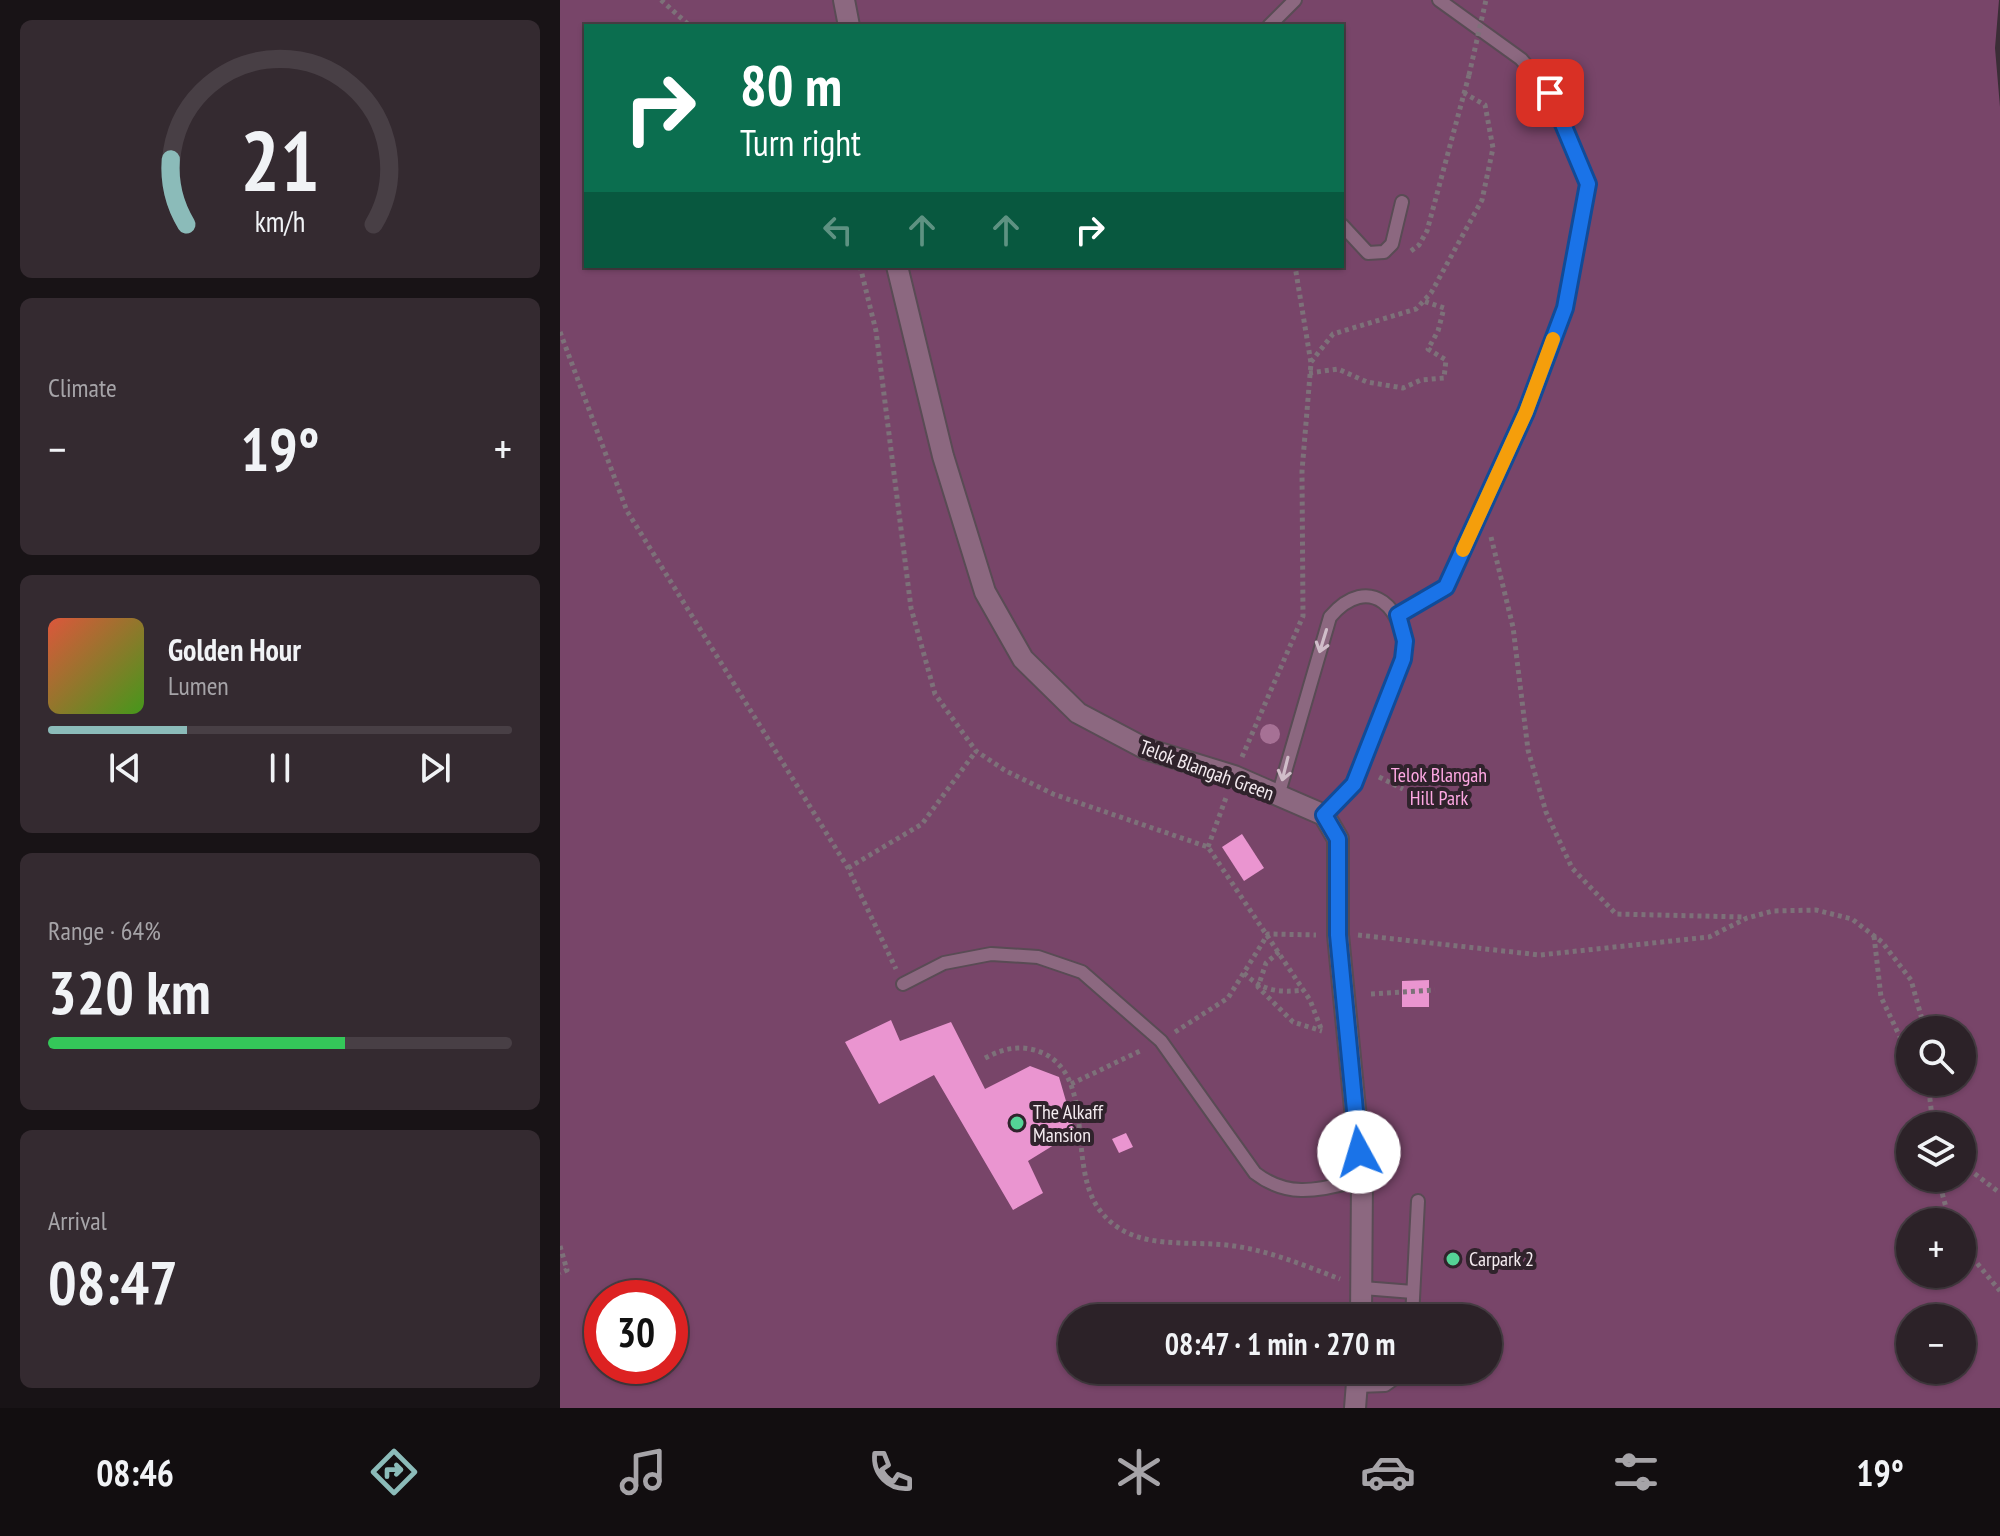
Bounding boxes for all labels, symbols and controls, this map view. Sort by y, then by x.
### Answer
text: 80 m [740,49,842,121]
icon: right [608,56,712,160]
pin [1516,59,1584,127]
icon: arrive [1528,71,1572,115]
text: 21 [240,105,320,213]
text: Turn right [740,119,861,166]
text: km/h [255,203,305,240]
icon: left [816,208,860,252]
icon: ahead [900,208,944,252]
icon: ahead [984,208,1028,252]
icon: right [1068,208,1112,252]
text: Climate [48,371,117,404]
text: 19° [240,410,320,488]
text: − [48,420,66,477]
text: + [494,420,512,477]
one-way arrow [1315,627,1330,653]
text: Golden Hour [168,630,301,669]
text: Lumen [168,669,229,702]
street label: Telok Blangah Green [1136,734,1278,806]
icon: previous [103,746,147,790]
icon: pause [258,746,302,790]
icon: next [413,746,457,790]
one-way arrow [1276,755,1291,781]
park label: Telok Blangah Hill Park [1391,762,1487,811]
text: Range · 64% [48,914,161,947]
text: 320 km [48,953,211,1031]
map controls [1896,1016,1976,1384]
button: search [1896,1016,1976,1096]
place label: The Alkaff Mansion [1033,1099,1104,1148]
position arrow [1317,1110,1401,1194]
button: layers [1896,1112,1976,1192]
marker: The Alkaff Mansion [1008,1114,1026,1132]
text: Arrival [48,1204,107,1237]
button: + [1896,1208,1976,1288]
text: 08:47 [48,1243,178,1321]
place label: Carpark 2 [1469,1246,1534,1272]
marker: Carpark 2 [1444,1250,1462,1268]
speed limit sign: 30 [584,1280,688,1384]
button: − [1896,1304,1976,1384]
text: 08:47 · 1 min · 270 m [1165,1324,1395,1363]
icon: directions [366,1444,422,1500]
icon: music [615,1444,671,1500]
icon: phone [863,1444,919,1500]
icon: climate [1111,1444,1167,1500]
icon: car [1360,1444,1416,1500]
icon: filters [1608,1444,1664,1500]
text: 08:46 [96,1449,174,1496]
text: 19° [1856,1449,1904,1496]

